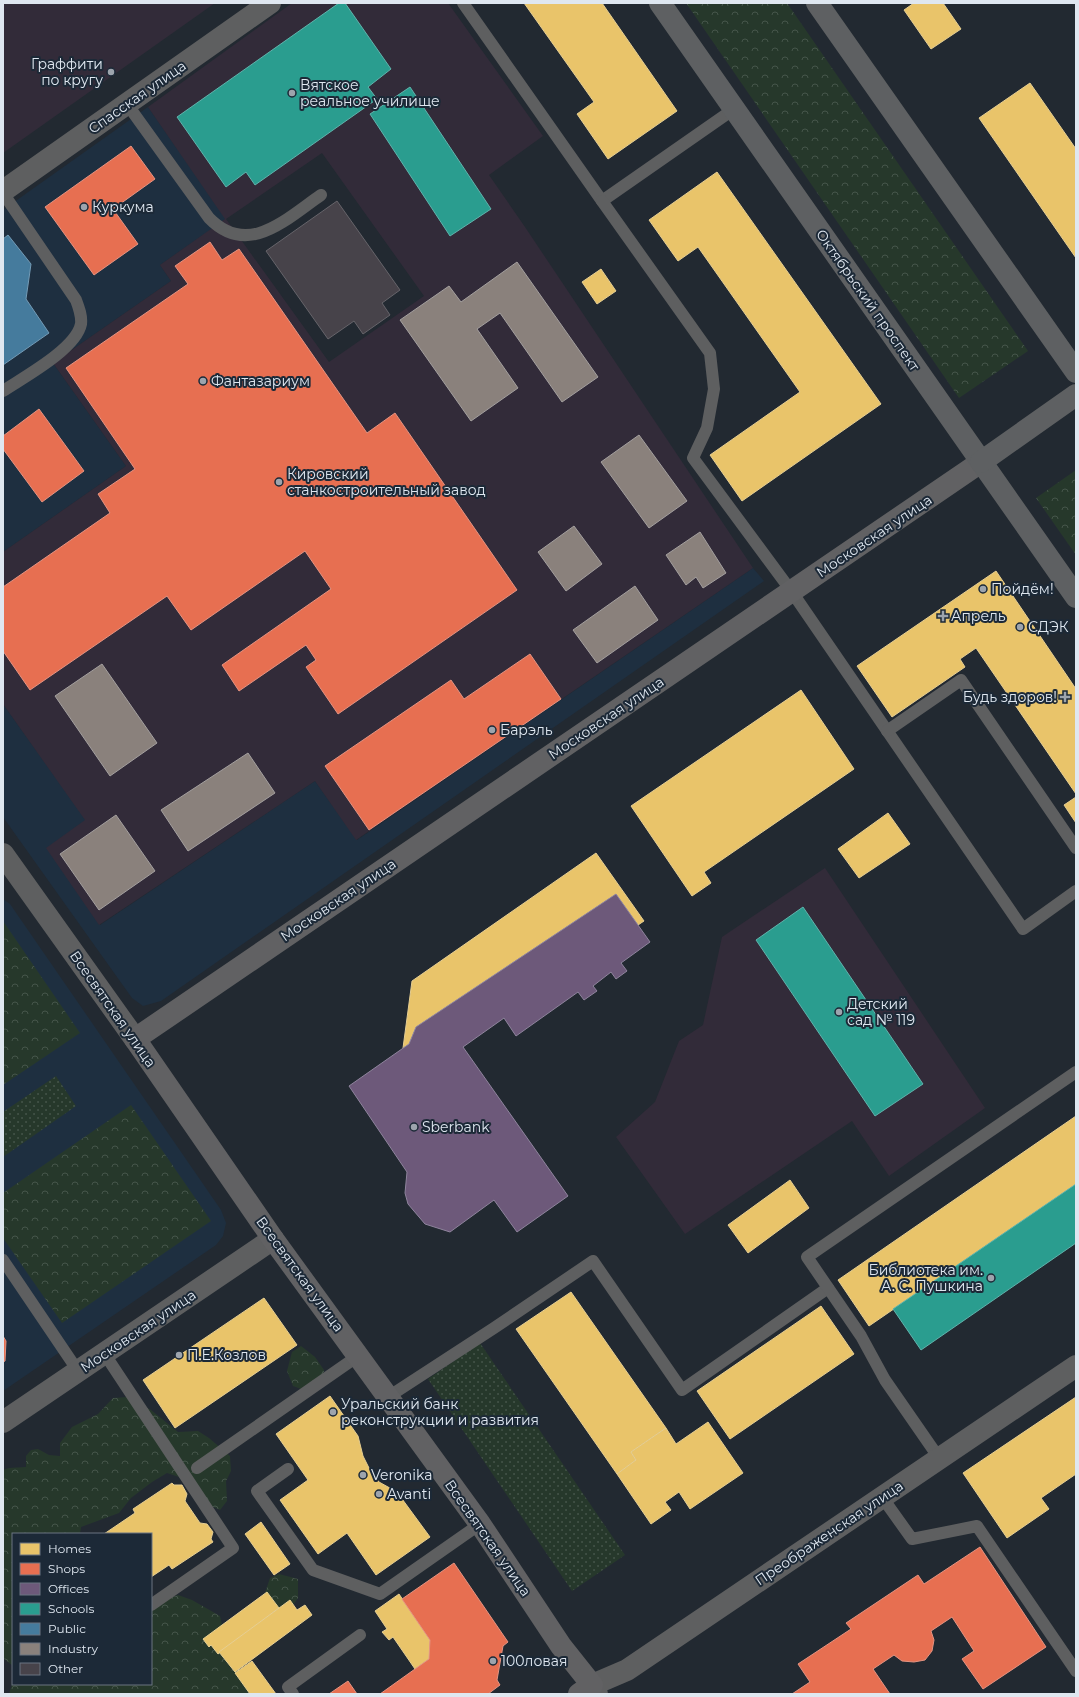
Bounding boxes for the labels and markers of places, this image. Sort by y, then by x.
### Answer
place label: Граффити по кругу [31,55,103,89]
marker: Граффити по кругу [106,67,116,77]
place label: Вятское реальное училище [300,76,440,110]
marker: Вятское реальное училище [287,88,297,98]
place label: Куркума [92,198,154,216]
marker: Куркума [79,202,89,212]
place label: Фантазариум [211,372,310,390]
marker: Фантазариум [198,376,208,386]
place label: Кировский станкостроительный завод [287,465,486,499]
marker: Кировский станкостроительный завод [274,477,284,487]
place label: Пойдём! [991,580,1054,598]
marker: Пойдём! [978,584,988,594]
place label: Апрель [951,607,1006,625]
marker: Апрель [938,611,948,621]
place label: СДЭК [1028,618,1069,636]
marker: СДЭК [1015,622,1025,632]
place label: Будь здоров! [963,688,1057,706]
marker: Будь здоров! [1060,692,1070,702]
place label: Барэль [500,721,553,739]
marker: Барэль [487,725,497,735]
place label: Детский сад № 119 [847,995,915,1029]
marker: Детский сад № 119 [834,1007,844,1017]
place label: Sberbank [422,1118,490,1136]
marker: Sberbank [409,1122,419,1132]
place label: Библиотека им. А. С. Пушкина [868,1261,983,1295]
marker: Библиотека им. А. С. Пушкина [986,1273,996,1283]
place label: П.Е.Козлов [187,1346,266,1364]
marker: П.Е.Козлов [174,1350,184,1360]
place label: Уральский банк реконструкции и развития [341,1395,539,1429]
marker: Уральский банк реконструкции и развития [328,1407,338,1417]
place label: Veronika [371,1466,432,1484]
marker: Veronika [358,1470,368,1480]
place label: Avanti [387,1485,431,1503]
marker: Avanti [374,1489,384,1499]
place label: 100ловая [501,1652,568,1670]
marker: 100ловая [488,1656,498,1666]

